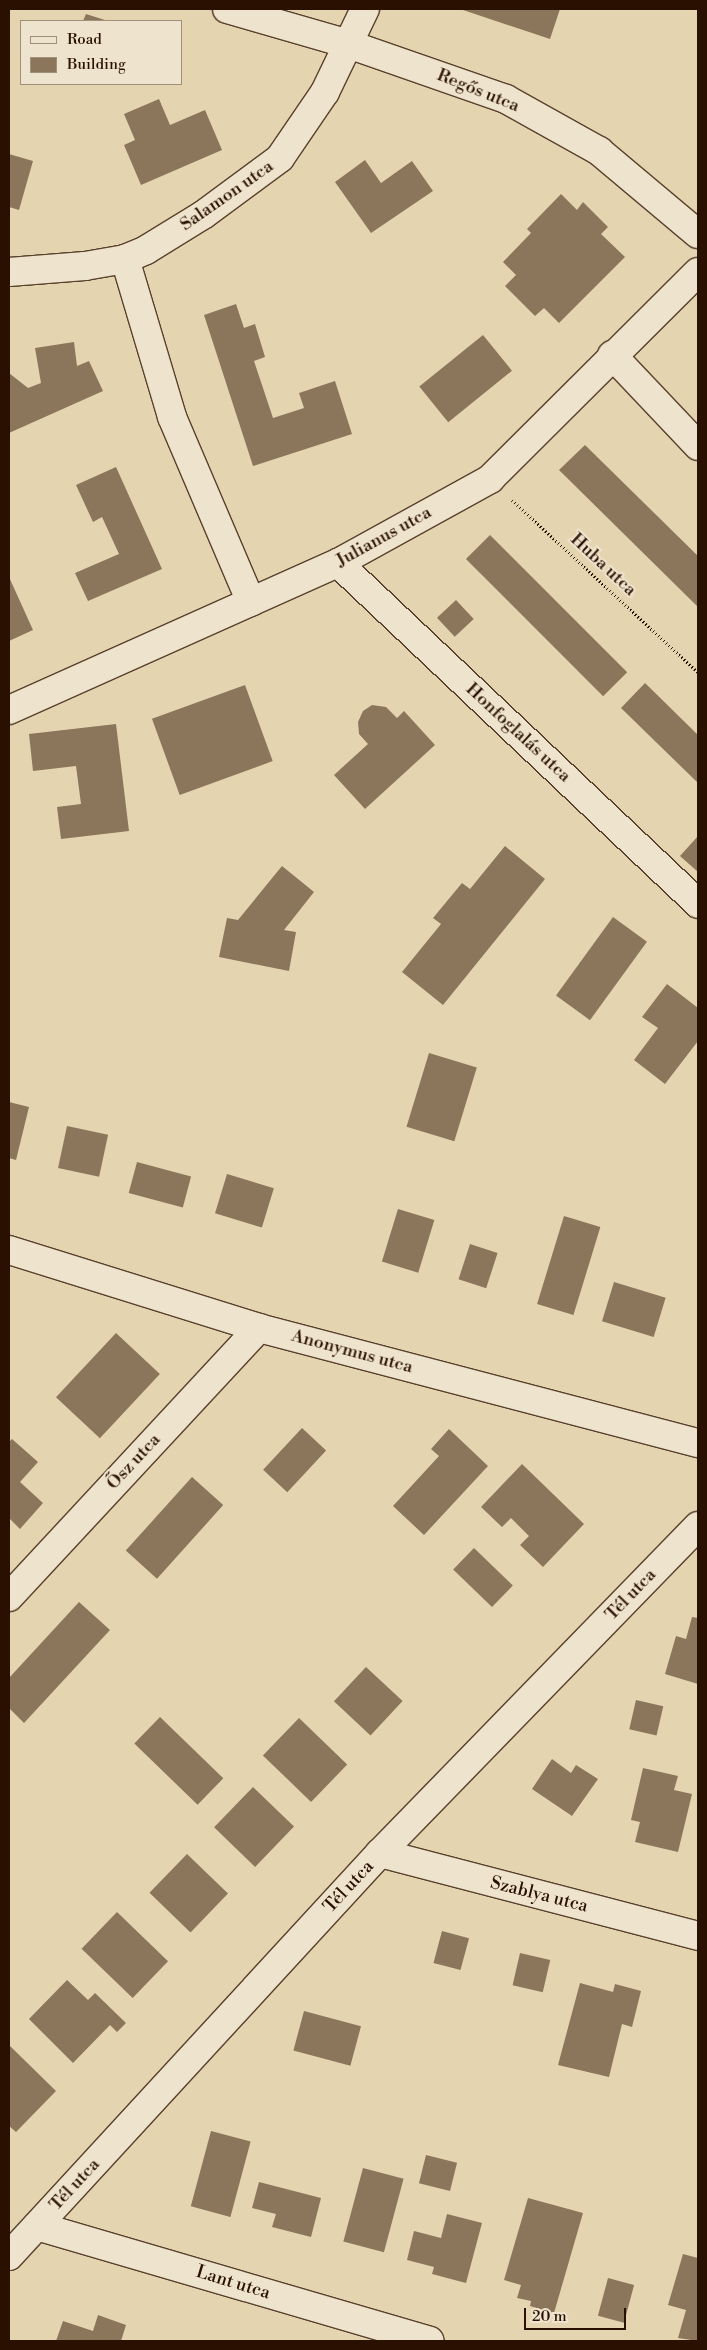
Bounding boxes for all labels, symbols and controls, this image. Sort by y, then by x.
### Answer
legend [20,20,182,85]
text: Road [67,30,102,49]
text: Building [67,55,126,74]
street label: Regős utca [434,65,522,117]
street label: Salamon utca [176,156,278,236]
street label: Julianus utca [333,502,435,572]
street label: Huba utca [566,529,640,601]
street label: Honfoglalás utca [461,679,575,787]
street label: Anonymus utca [289,1325,415,1379]
street label: Ősz utca [103,1429,165,1495]
street label: Tél utca [601,1565,661,1625]
street label: Tél utca [319,1856,379,1918]
street label: Szablya utca [488,1872,590,1918]
street label: Tél utca [45,2154,105,2216]
street label: Lant utca [193,2261,273,2305]
scale bar [527,2298,630,2330]
text: 20 m [532,2307,567,2326]

